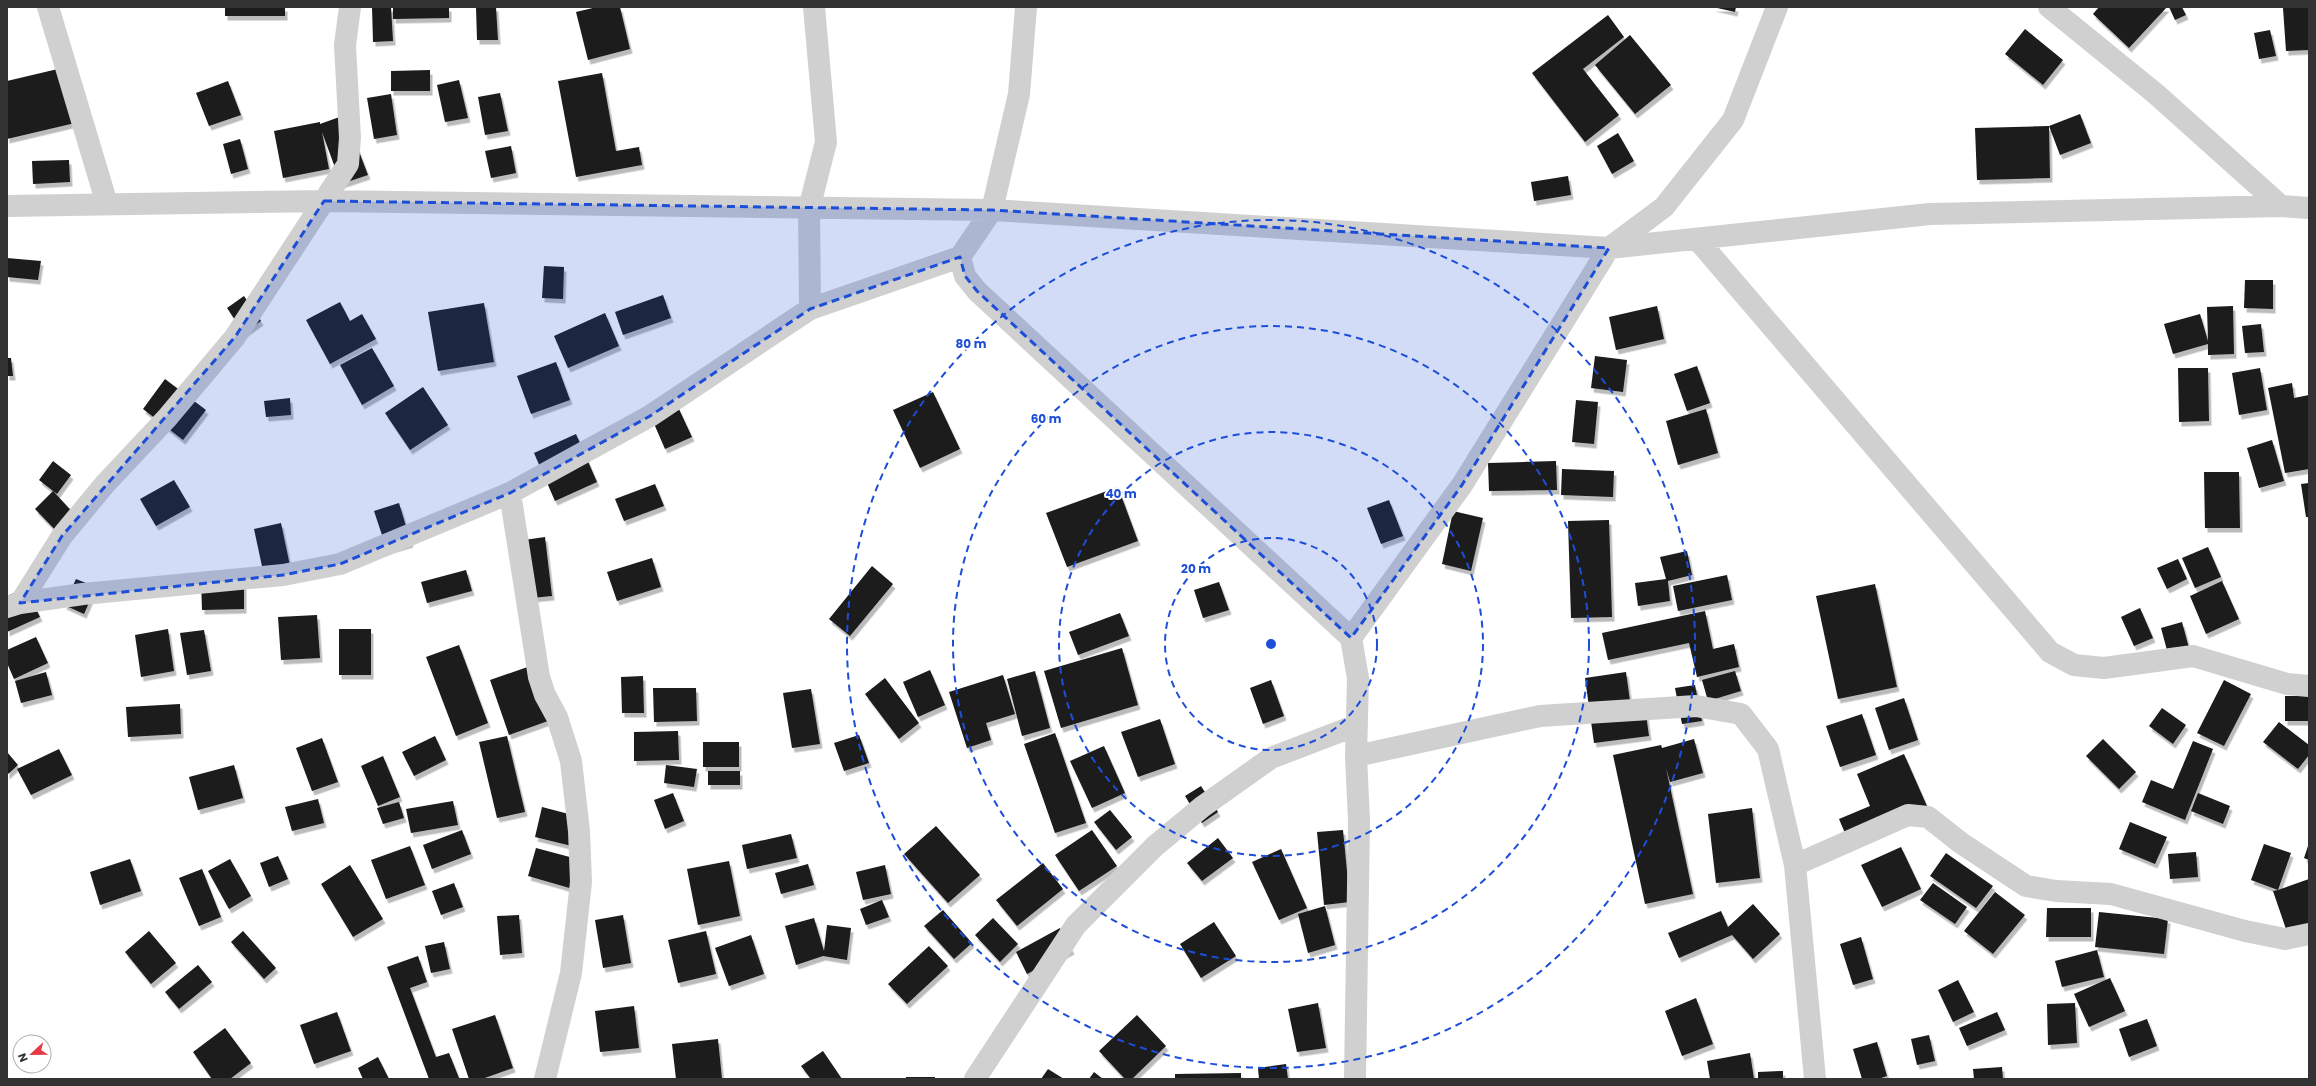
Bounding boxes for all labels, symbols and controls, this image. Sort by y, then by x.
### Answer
text: 80 m [956,335,987,352]
text: 60 m [1031,410,1062,427]
text: 40 m [1105,485,1137,502]
text: 20 m [1181,560,1211,577]
centre of rings [1264,637,1278,651]
north arrow [12,1034,52,1074]
text: N [14,1051,32,1065]

